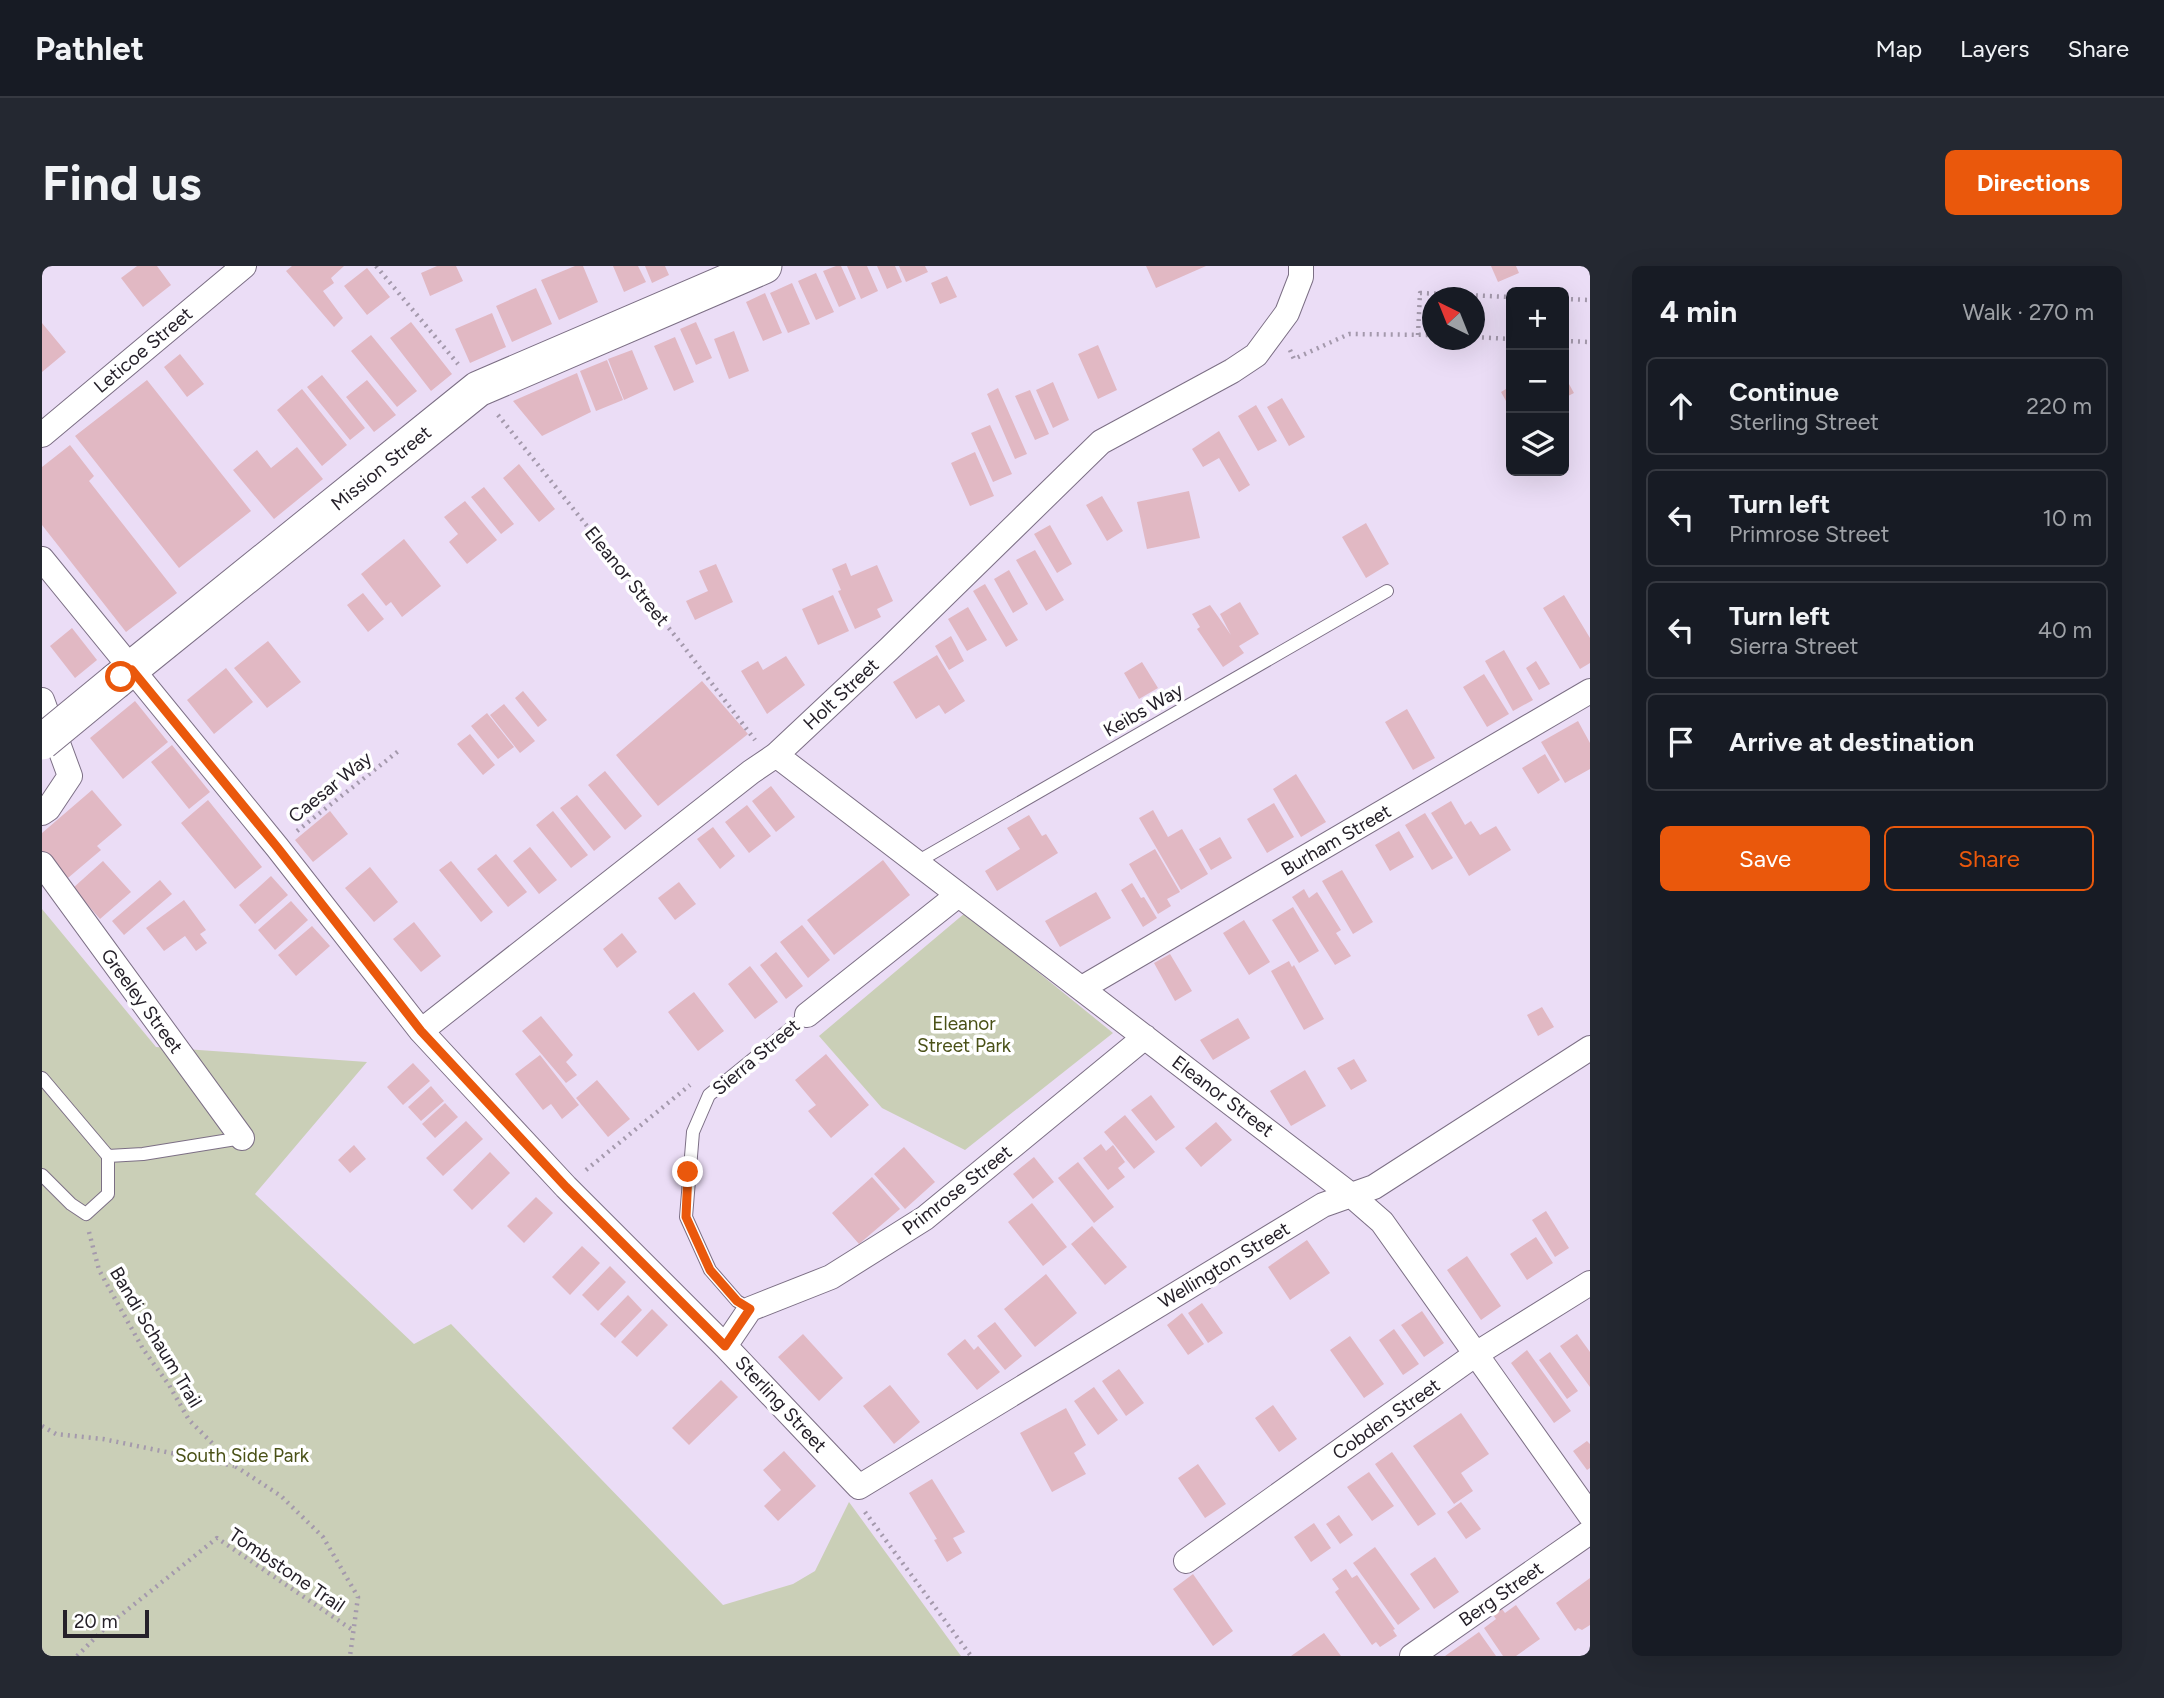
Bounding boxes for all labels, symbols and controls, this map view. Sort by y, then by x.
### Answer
text: Pathlet [35,29,144,68]
text: Map [1875,34,1922,63]
text: Layers [1960,34,2029,63]
text: Share [2067,34,2129,63]
button: Directions [1945,150,2122,215]
text: Find us [42,153,201,212]
north arrow [1422,287,1485,350]
map controls [1506,287,1569,476]
button: + [1506,287,1569,350]
text: 4 min [1660,293,1737,330]
text: Walk · 270 m [1963,298,2094,326]
street label: Leticoe Street [89,302,197,398]
button: − [1506,350,1569,413]
text: Continue [1729,376,1839,408]
icon: ahead [1662,387,1700,425]
text: 220 m [2026,392,2092,420]
text: Sterling Street [1729,408,1879,436]
button: layers [1506,413,1569,476]
street label: Mission Street [326,421,436,515]
text: Turn left [1729,488,1830,520]
icon: left [1662,499,1700,537]
text: 10 m [2043,504,2092,532]
text: Primrose Street [1729,520,1889,548]
street label: Eleanor Street [580,522,674,630]
text: Turn left [1729,600,1830,632]
icon: left [1662,611,1700,649]
text: 40 m [2038,616,2092,644]
text: Sierra Street [1729,632,1858,660]
street label: Holt Street [799,653,883,735]
route start [105,661,136,692]
street label: Keibs Way [1099,678,1187,742]
icon: arrive [1662,723,1700,761]
text: Arrive at destination [1729,726,1974,758]
street label: Caesar Way [284,746,376,828]
street label: Burham Street [1277,799,1395,881]
button: Save [1660,826,1870,891]
button: Share [1884,826,2094,891]
street label: Greeley Street [96,944,188,1058]
park label: Eleanor Street Park [917,1012,1012,1057]
street label: Sierra Street [708,1014,804,1100]
street label: Eleanor Street [1168,1050,1278,1142]
street label: Primrose Street [898,1140,1016,1240]
route end [672,1156,703,1187]
street label: Wellington Street [1154,1217,1294,1313]
street label: Bandi Schaum Trail [105,1262,207,1412]
street label: Sterling Street [730,1351,832,1457]
street label: Cobden Street [1328,1373,1444,1465]
park label: South Side Park [175,1444,310,1467]
street label: Tombstone Trail [225,1523,349,1617]
street label: Berg Street [1454,1557,1548,1631]
scale bar [63,1607,149,1639]
text: 20 m [74,1610,118,1633]

